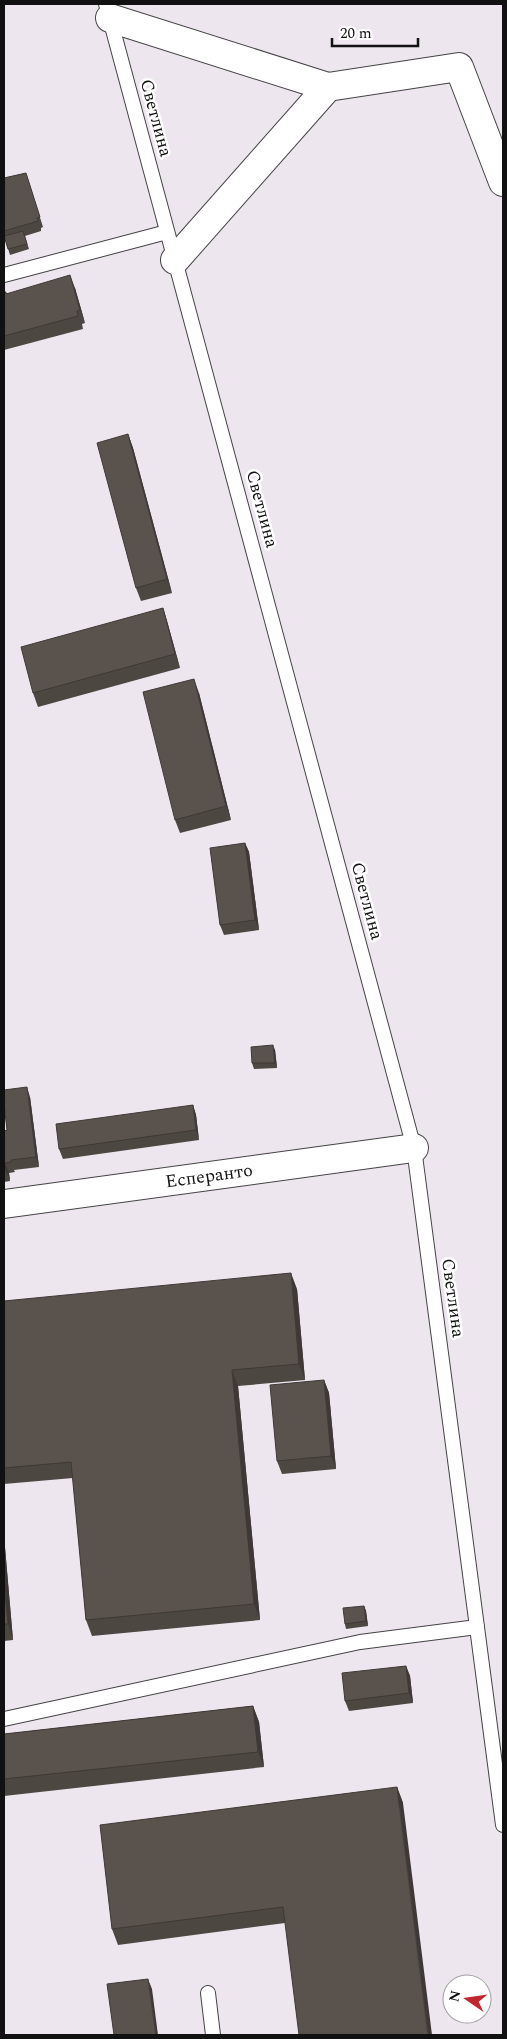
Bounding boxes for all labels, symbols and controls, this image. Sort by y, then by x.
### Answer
scale bar [332,15,418,47]
text: 20 m [340,22,372,45]
street label: Светлина [133,76,179,160]
street label: Светлина [239,467,285,551]
street label: Светлина [344,859,390,943]
street label: Есперанто [164,1157,254,1195]
street label: Светлина [434,1257,472,1339]
north arrow [442,1974,492,2024]
text: N [443,1988,466,2004]

